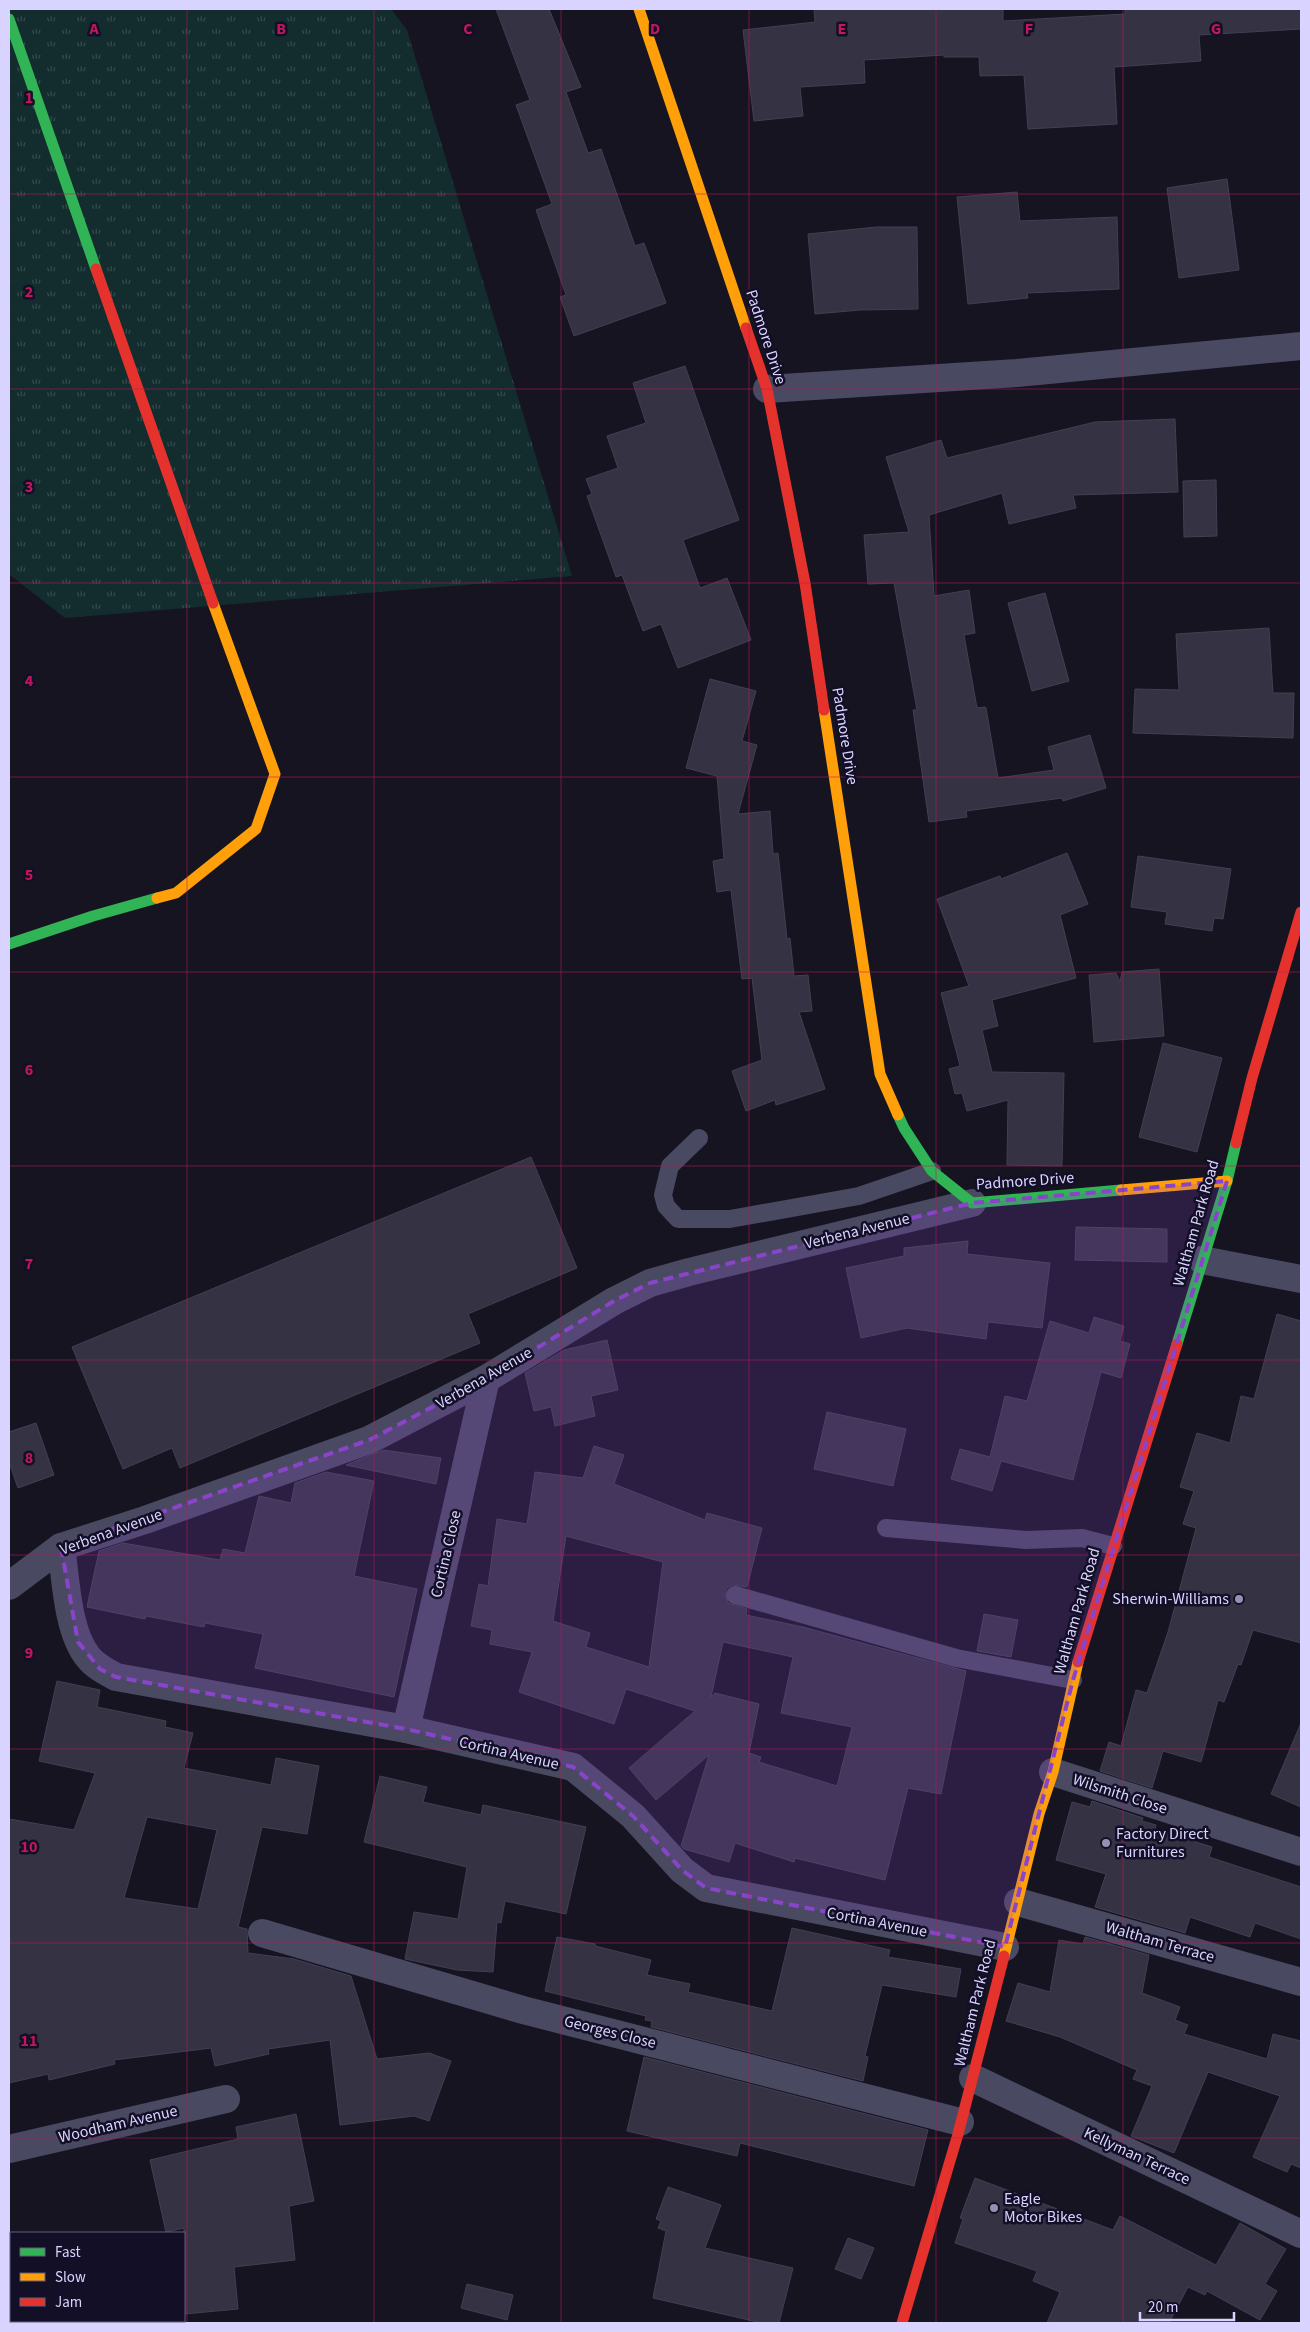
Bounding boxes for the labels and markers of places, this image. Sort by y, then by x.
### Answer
place label: Sherwin-Williams [1112,1588,1229,1610]
marker: Sherwin-Williams [1233,1593,1245,1605]
place label: Factory Direct Furnitures [1116,1823,1209,1863]
marker: Factory Direct Furnitures [1100,1837,1112,1849]
place label: Eagle Motor Bikes [1004,2188,1083,2228]
marker: Eagle Motor Bikes [988,2202,1000,2214]

